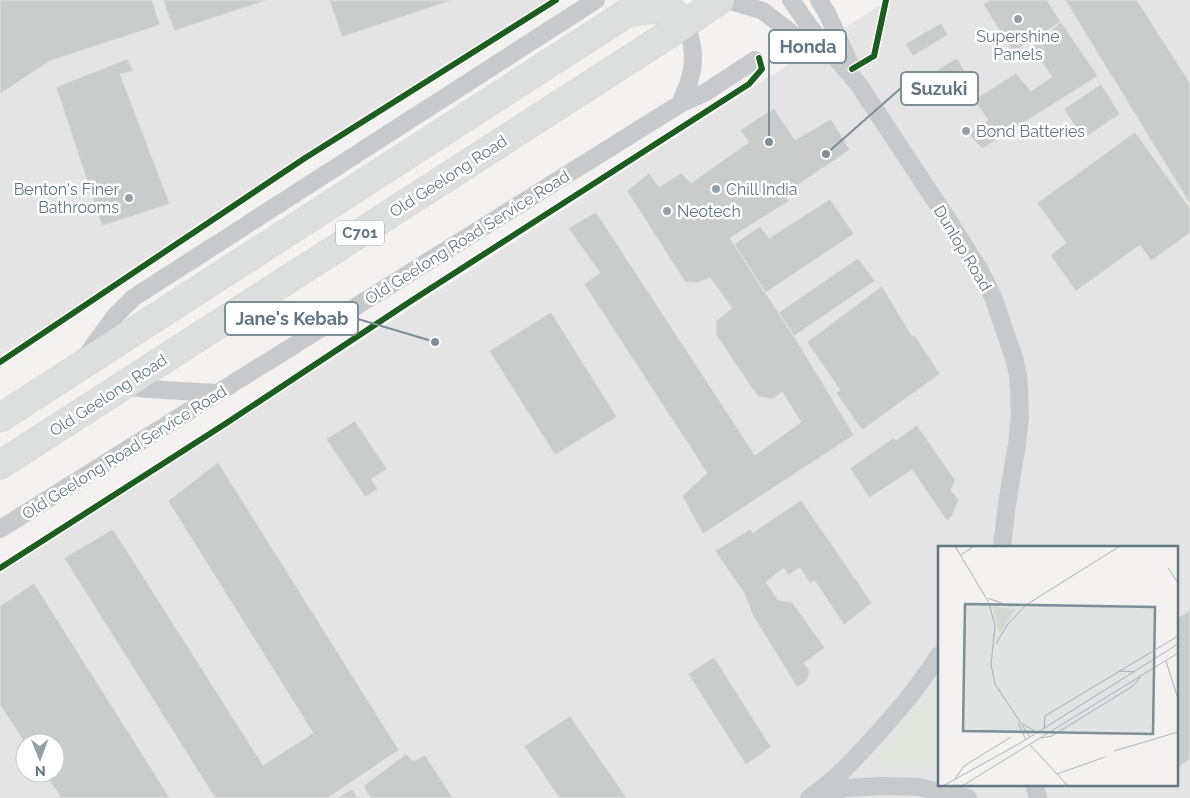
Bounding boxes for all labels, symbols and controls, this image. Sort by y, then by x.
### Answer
marker: Supershine Panels [1012,13,1024,25]
place label: Supershine Panels [976,27,1060,64]
callout: Honda [769,30,846,63]
text: Honda [780,36,836,57]
callout: Suzuki [901,72,978,105]
text: Suzuki [911,78,967,99]
place label: Bond Batteries [976,122,1085,141]
marker: Bond Batteries [960,125,972,137]
street label: Old Geelong Road [386,131,511,221]
street label: Old Geelong Road Service Road [361,166,573,308]
place label: Benton's Finer Bathrooms [14,180,119,217]
place label: Chill India [726,180,798,199]
marker: Chill India [710,183,722,195]
marker: Benton's Finer Bathrooms [123,192,135,204]
place label: Neotech [677,202,741,221]
street label: Dunlop Road [930,202,996,295]
marker: Neotech [661,205,673,217]
road number: C701 [336,220,384,246]
callout: Jane's Kebab [225,302,358,335]
text: Jane's Kebab [236,308,349,329]
street label: Old Geelong Road [46,350,171,440]
street label: Old Geelong Road Service Road [18,381,230,523]
inset map [938,546,1178,786]
north arrow [15,733,65,783]
text: N [35,763,46,779]

